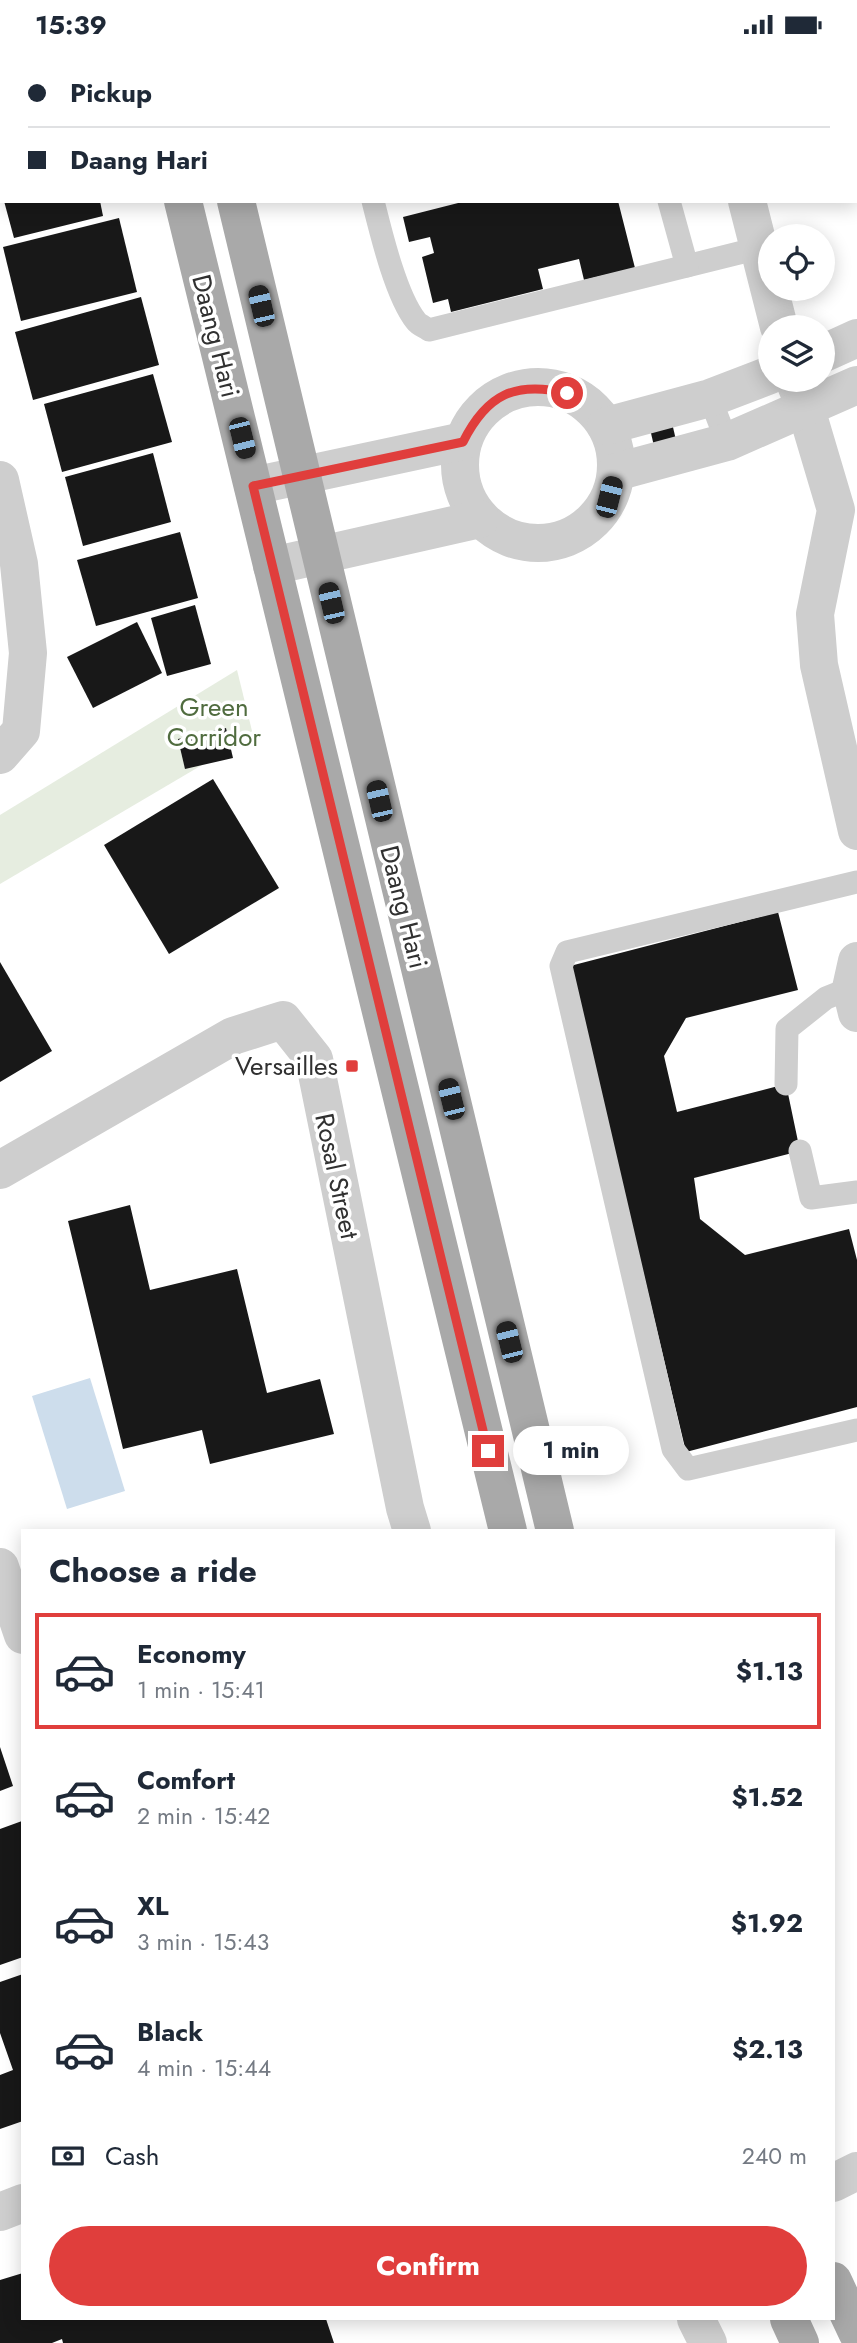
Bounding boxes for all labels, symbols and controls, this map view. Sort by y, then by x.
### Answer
text: 15:39 [35,6,107,44]
text: Pickup [70,74,152,112]
text: Daang Hari [70,141,208,179]
map controls [758,224,835,392]
button: locate [758,224,835,301]
street label: Daang Hari [182,270,250,402]
car [247,283,276,329]
button: layers [758,315,835,392]
route start [551,377,583,409]
car [227,415,258,461]
car [594,474,625,520]
car [317,580,346,626]
park label: Green Corridor [167,688,261,756]
car [365,778,394,824]
street label: Daang Hari [370,841,438,973]
place label: Versailles [235,1047,338,1085]
marker: Versailles [344,1058,360,1074]
car [436,1076,467,1122]
street label: Rosal Street [305,1110,369,1243]
car [494,1319,525,1365]
callout: 1 min [512,1427,628,1475]
text: 1 min [542,1433,600,1467]
route end [472,1435,504,1467]
text: Choose a ride [49,1548,257,1594]
text: Economy [137,1635,246,1673]
icon: car [53,1640,116,1703]
text: $1.13 [736,1652,803,1690]
text: 1 min · 15:41 [137,1673,265,1707]
text: Comfort [137,1761,235,1799]
icon: car [53,1766,116,1829]
text: $1.52 [731,1778,803,1816]
text: 2 min · 15:42 [137,1799,270,1833]
text: XL [137,1887,169,1925]
icon: car [53,1892,116,1955]
text: $1.92 [731,1904,803,1942]
text: 3 min · 15:43 [137,1925,269,1959]
text: Black [137,2013,203,2051]
icon: car [53,2018,116,2081]
text: $2.13 [732,2030,803,2068]
text: 4 min · 15:44 [137,2051,271,2085]
icon: cash [49,2137,87,2175]
text: Cash [105,2137,159,2175]
text: 240 m [742,2139,807,2173]
button: Confirm [49,2226,807,2306]

